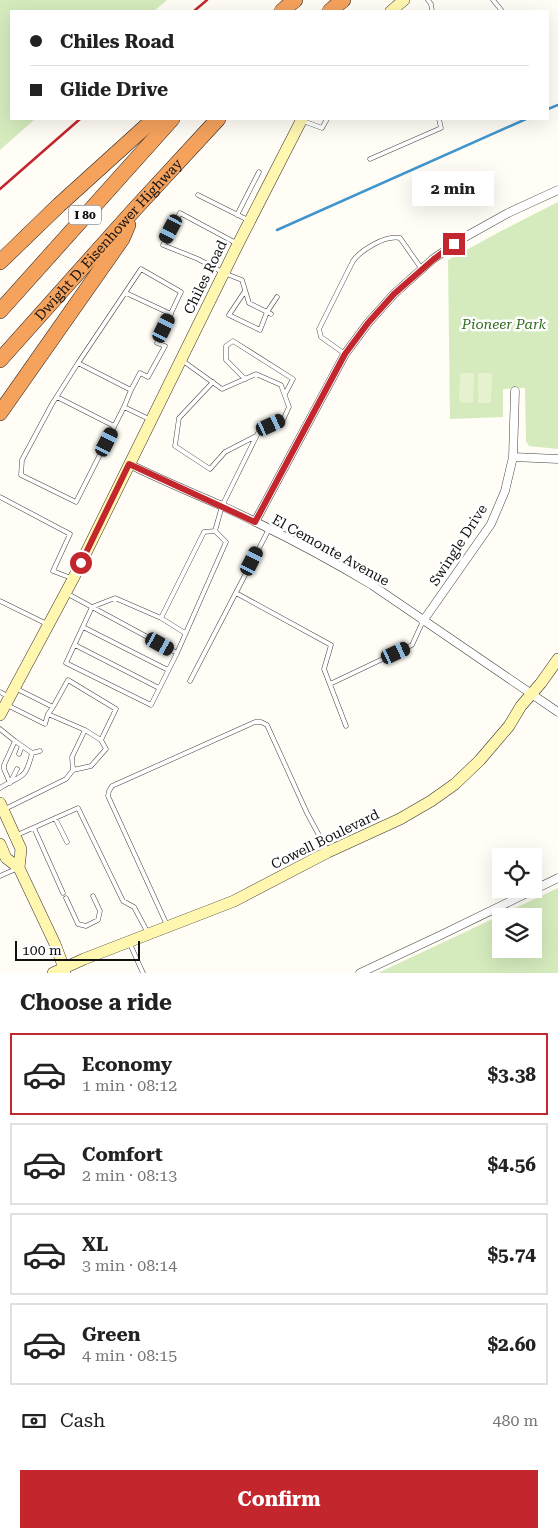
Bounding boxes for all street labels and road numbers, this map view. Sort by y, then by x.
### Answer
street label: Dwight D. Eisenhower Highway [31,155,186,324]
road number: I 80 [69,206,101,224]
street label: Chiles Road [180,237,230,317]
street label: Swingle Drive [426,501,490,589]
street label: El Cemonte Avenue [270,511,393,589]
street label: Cowell Boulevard [268,806,382,872]

